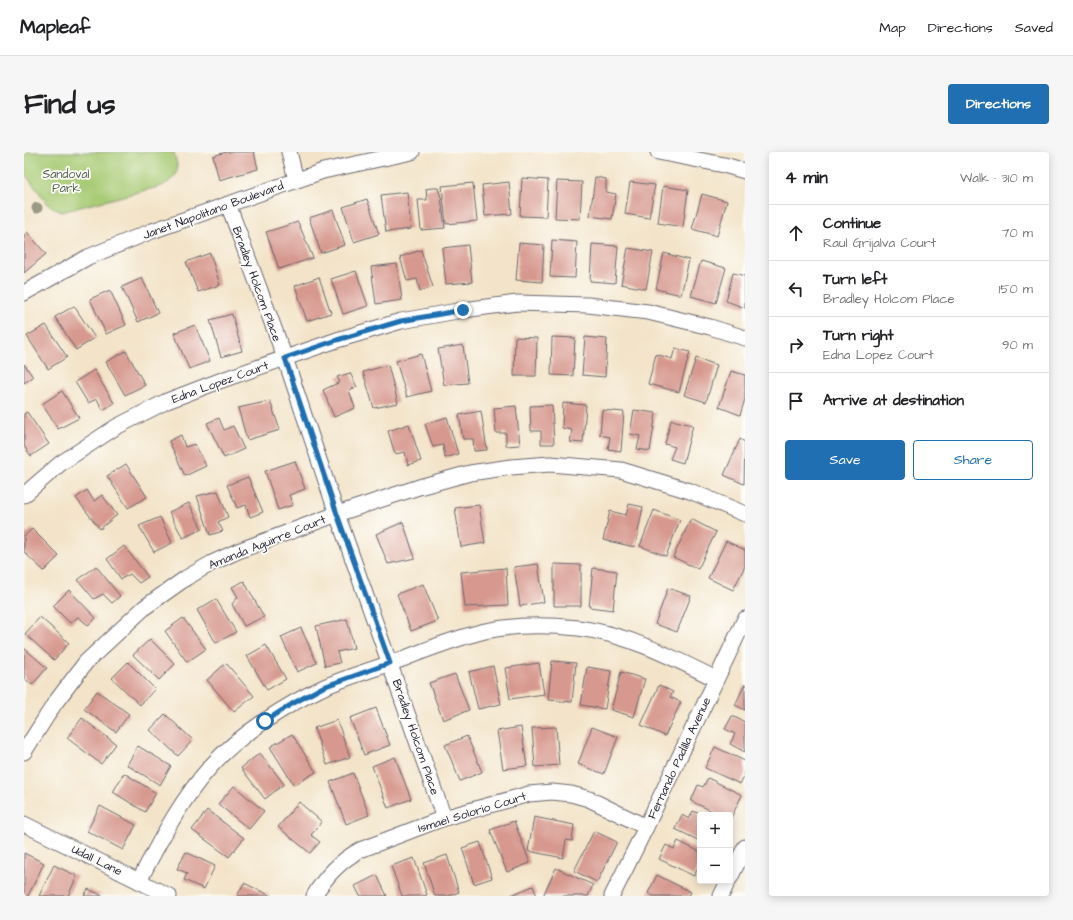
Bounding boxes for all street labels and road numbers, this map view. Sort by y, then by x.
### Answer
street label: Janet Napolitano Boulevard [140,177,286,244]
street label: Bradley Holcom Place [227,224,285,345]
street label: Edna Lopez Court [169,357,271,408]
street label: Amanda Aguirre Court [206,511,329,575]
street label: Bradley Holcom Place [387,677,443,798]
street label: Fernando Padilla Avenue [644,694,715,822]
street label: Ismael Solorio Court [416,788,529,837]
street label: Udall Lane [69,841,125,880]

